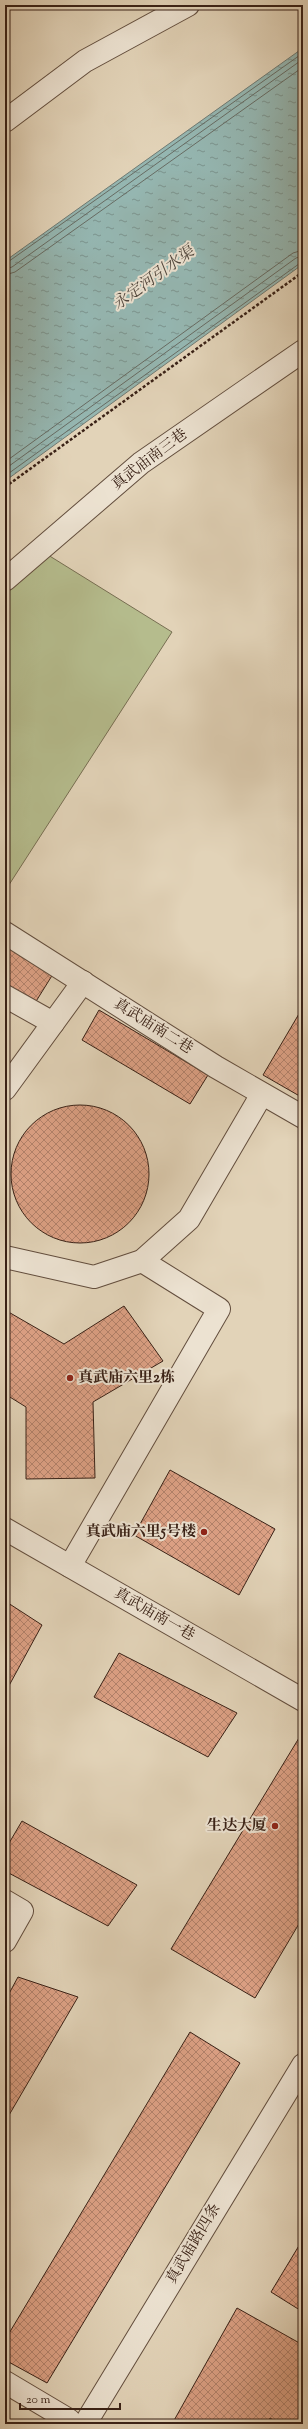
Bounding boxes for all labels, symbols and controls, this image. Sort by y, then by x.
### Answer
water label: 永定河引水渠 [108,240,201,317]
street label: 真武庙南三巷 [108,425,192,495]
street label: 真武庙南二巷 [109,994,197,1060]
place label: 真武庙六里2栋 [78,1368,175,1389]
marker: 真武庙六里2栋 [65,1373,75,1383]
place label: 真武庙六里5号楼 [86,1522,196,1543]
marker: 真武庙六里5号楼 [199,1527,209,1537]
street label: 真武庙南一巷 [110,1583,198,1647]
place label: 生达大厦 [207,1816,267,1837]
marker: 生达大厦 [270,1821,280,1831]
street label: 真武庙路四条 [162,2200,226,2288]
scale bar [20,2385,120,2411]
text: 20 m [26,2391,51,2409]

